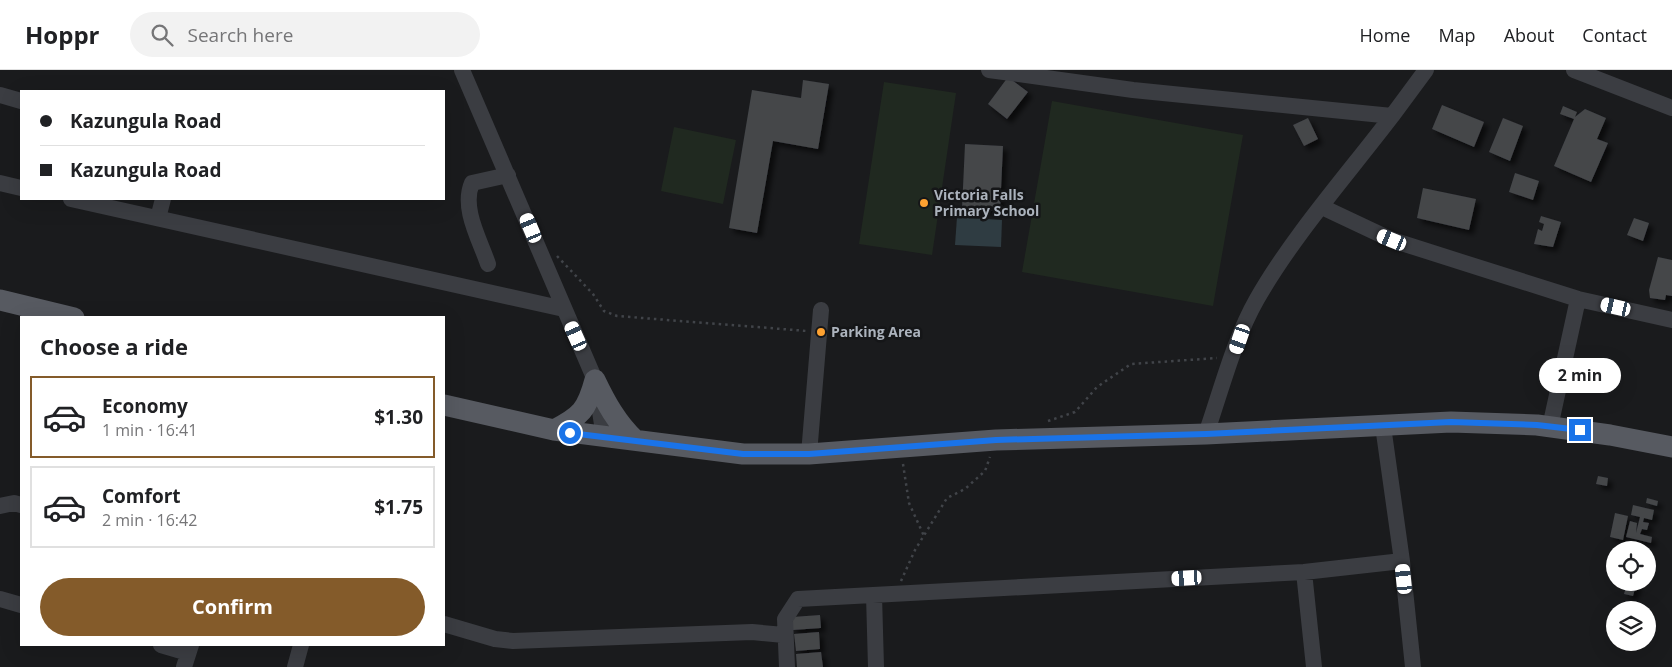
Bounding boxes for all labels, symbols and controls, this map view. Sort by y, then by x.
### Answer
search box [130,12,480,57]
text: Hoppr [25,18,100,51]
icon: search [148,21,176,49]
text: Search here [188,22,293,48]
text: Home [1360,23,1410,47]
text: Map [1438,23,1476,47]
text: About [1504,23,1554,47]
text: Contact [1582,23,1647,47]
text: Kazungula Road [70,108,222,134]
text: Kazungula Road [70,157,222,183]
place label: Victoria Falls Primary School [934,185,1039,220]
marker: Victoria Falls Primary School [918,197,930,209]
car [518,211,543,245]
car [1375,227,1408,253]
car [1599,296,1632,318]
car [563,319,588,353]
place label: Parking Area [831,322,921,341]
car [1228,322,1251,356]
marker: Parking Area [815,326,827,338]
text: Choose a ride [40,331,188,361]
callout: 2 min [1539,358,1621,392]
text: 2 min [1558,364,1602,386]
text: Economy [102,393,188,419]
icon: car [42,395,87,440]
text: $1.30 [374,404,423,430]
text: 1 min · 16:41 [102,419,197,441]
route end [1569,419,1591,441]
route start [559,422,581,444]
text: Comfort [102,483,181,509]
icon: car [42,485,87,530]
text: $1.75 [374,494,423,520]
text: 2 min · 16:42 [102,509,197,531]
map controls [1606,541,1656,651]
button: locate [1606,541,1656,591]
car [1394,563,1413,595]
car [1171,570,1202,586]
button: Confirm [40,578,425,636]
button: layers [1606,601,1656,651]

